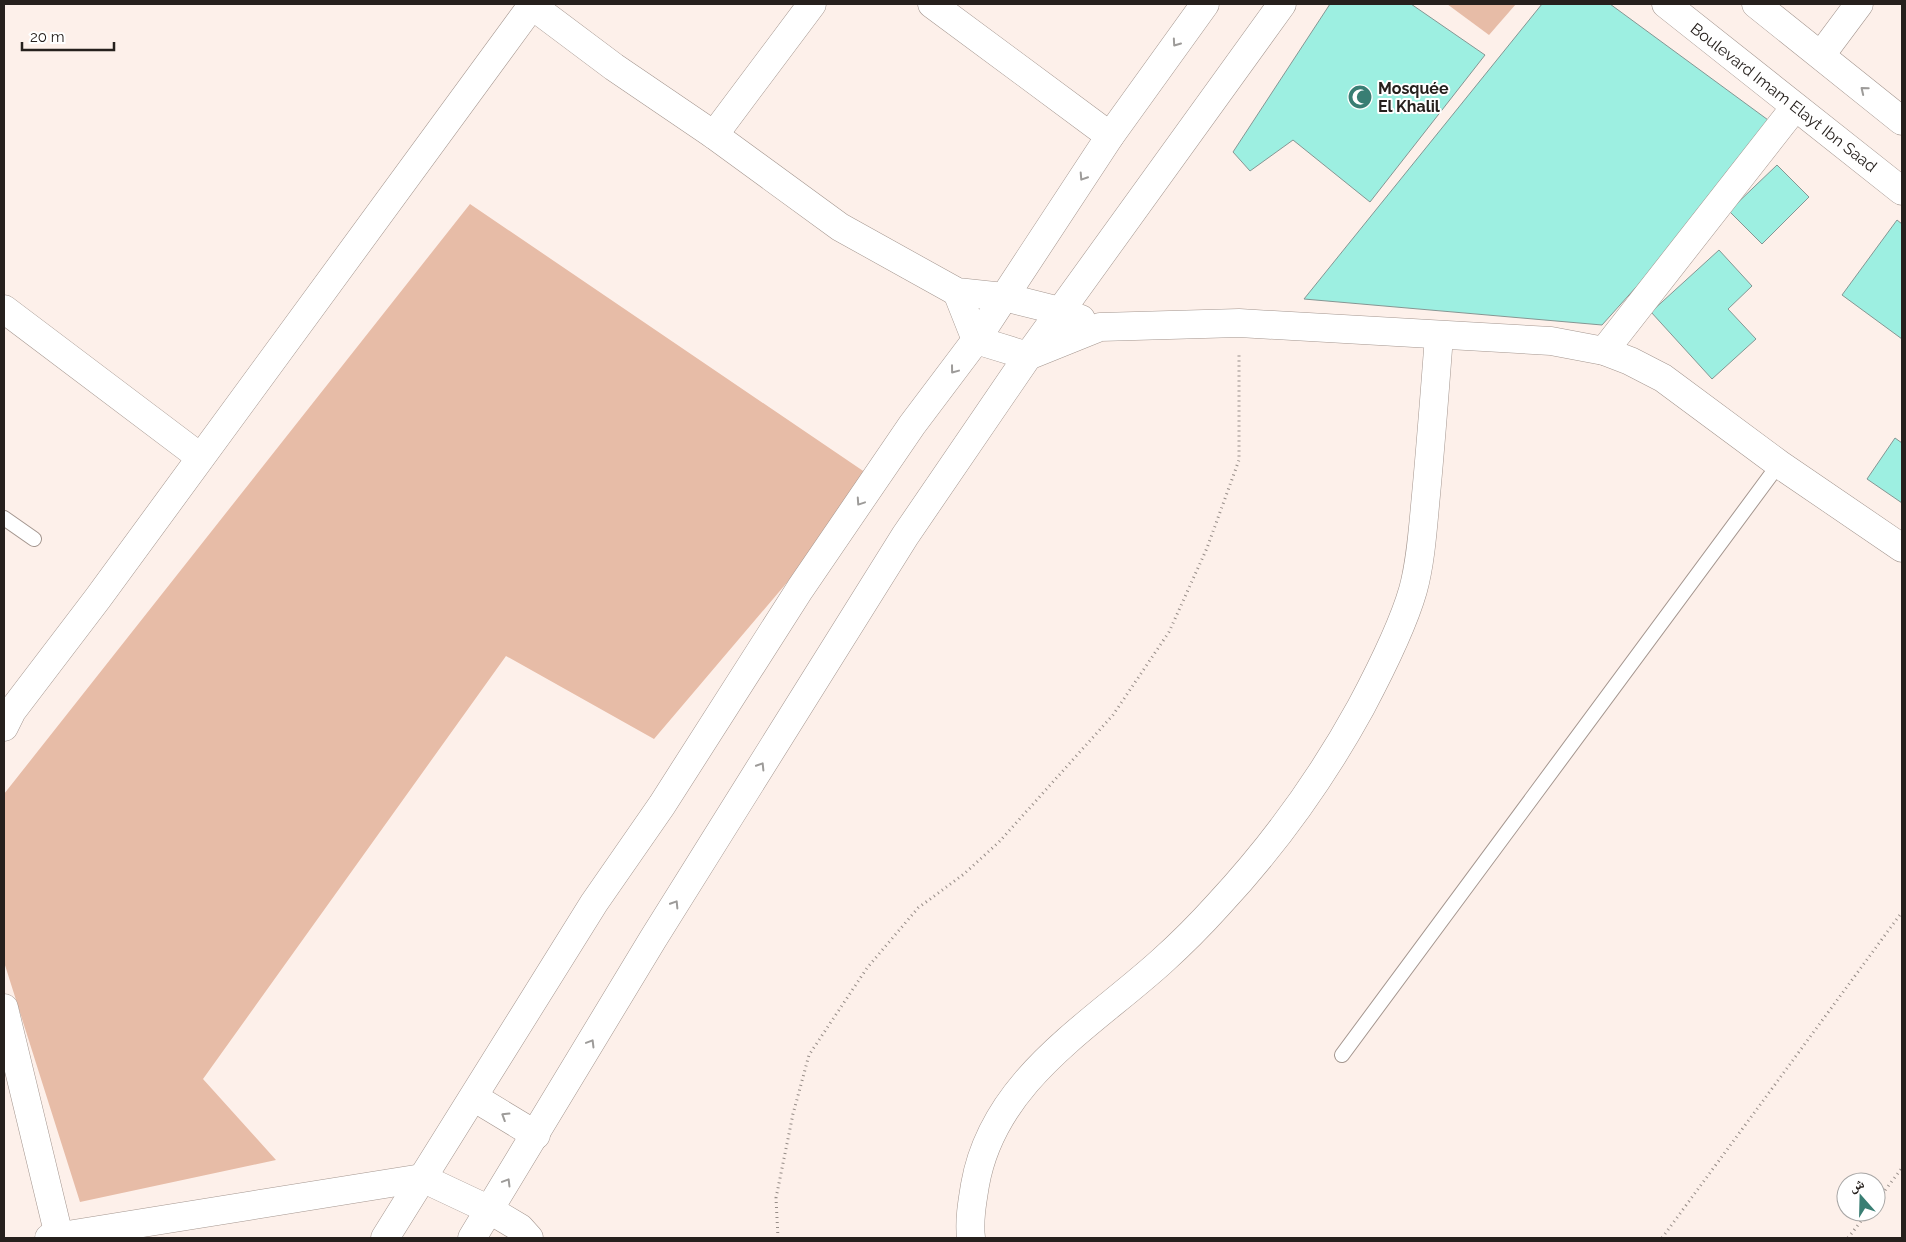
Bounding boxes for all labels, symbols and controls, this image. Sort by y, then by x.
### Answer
street label: Boulevard Imam Elayt Ibn Saad [1687,19,1881,176]
scale bar [22,20,115,52]
text: 20 m [30,28,65,46]
one-way arrow [1173,38,1182,47]
place label: Mosquée El Khalil [1378,79,1449,116]
mosque icon: Mosquée El Khalil [1347,84,1373,110]
one-way arrow [1861,87,1870,95]
one-way arrow [1080,171,1090,180]
one-way arrow [951,364,960,374]
one-way arrow [857,496,866,506]
one-way arrow [754,762,764,771]
one-way arrow [668,900,678,909]
one-way arrow [585,1040,595,1049]
one-way arrow [502,1113,511,1123]
north arrow [1836,1172,1886,1222]
text: ش [1847,1175,1867,1196]
one-way arrow [501,1178,511,1187]

